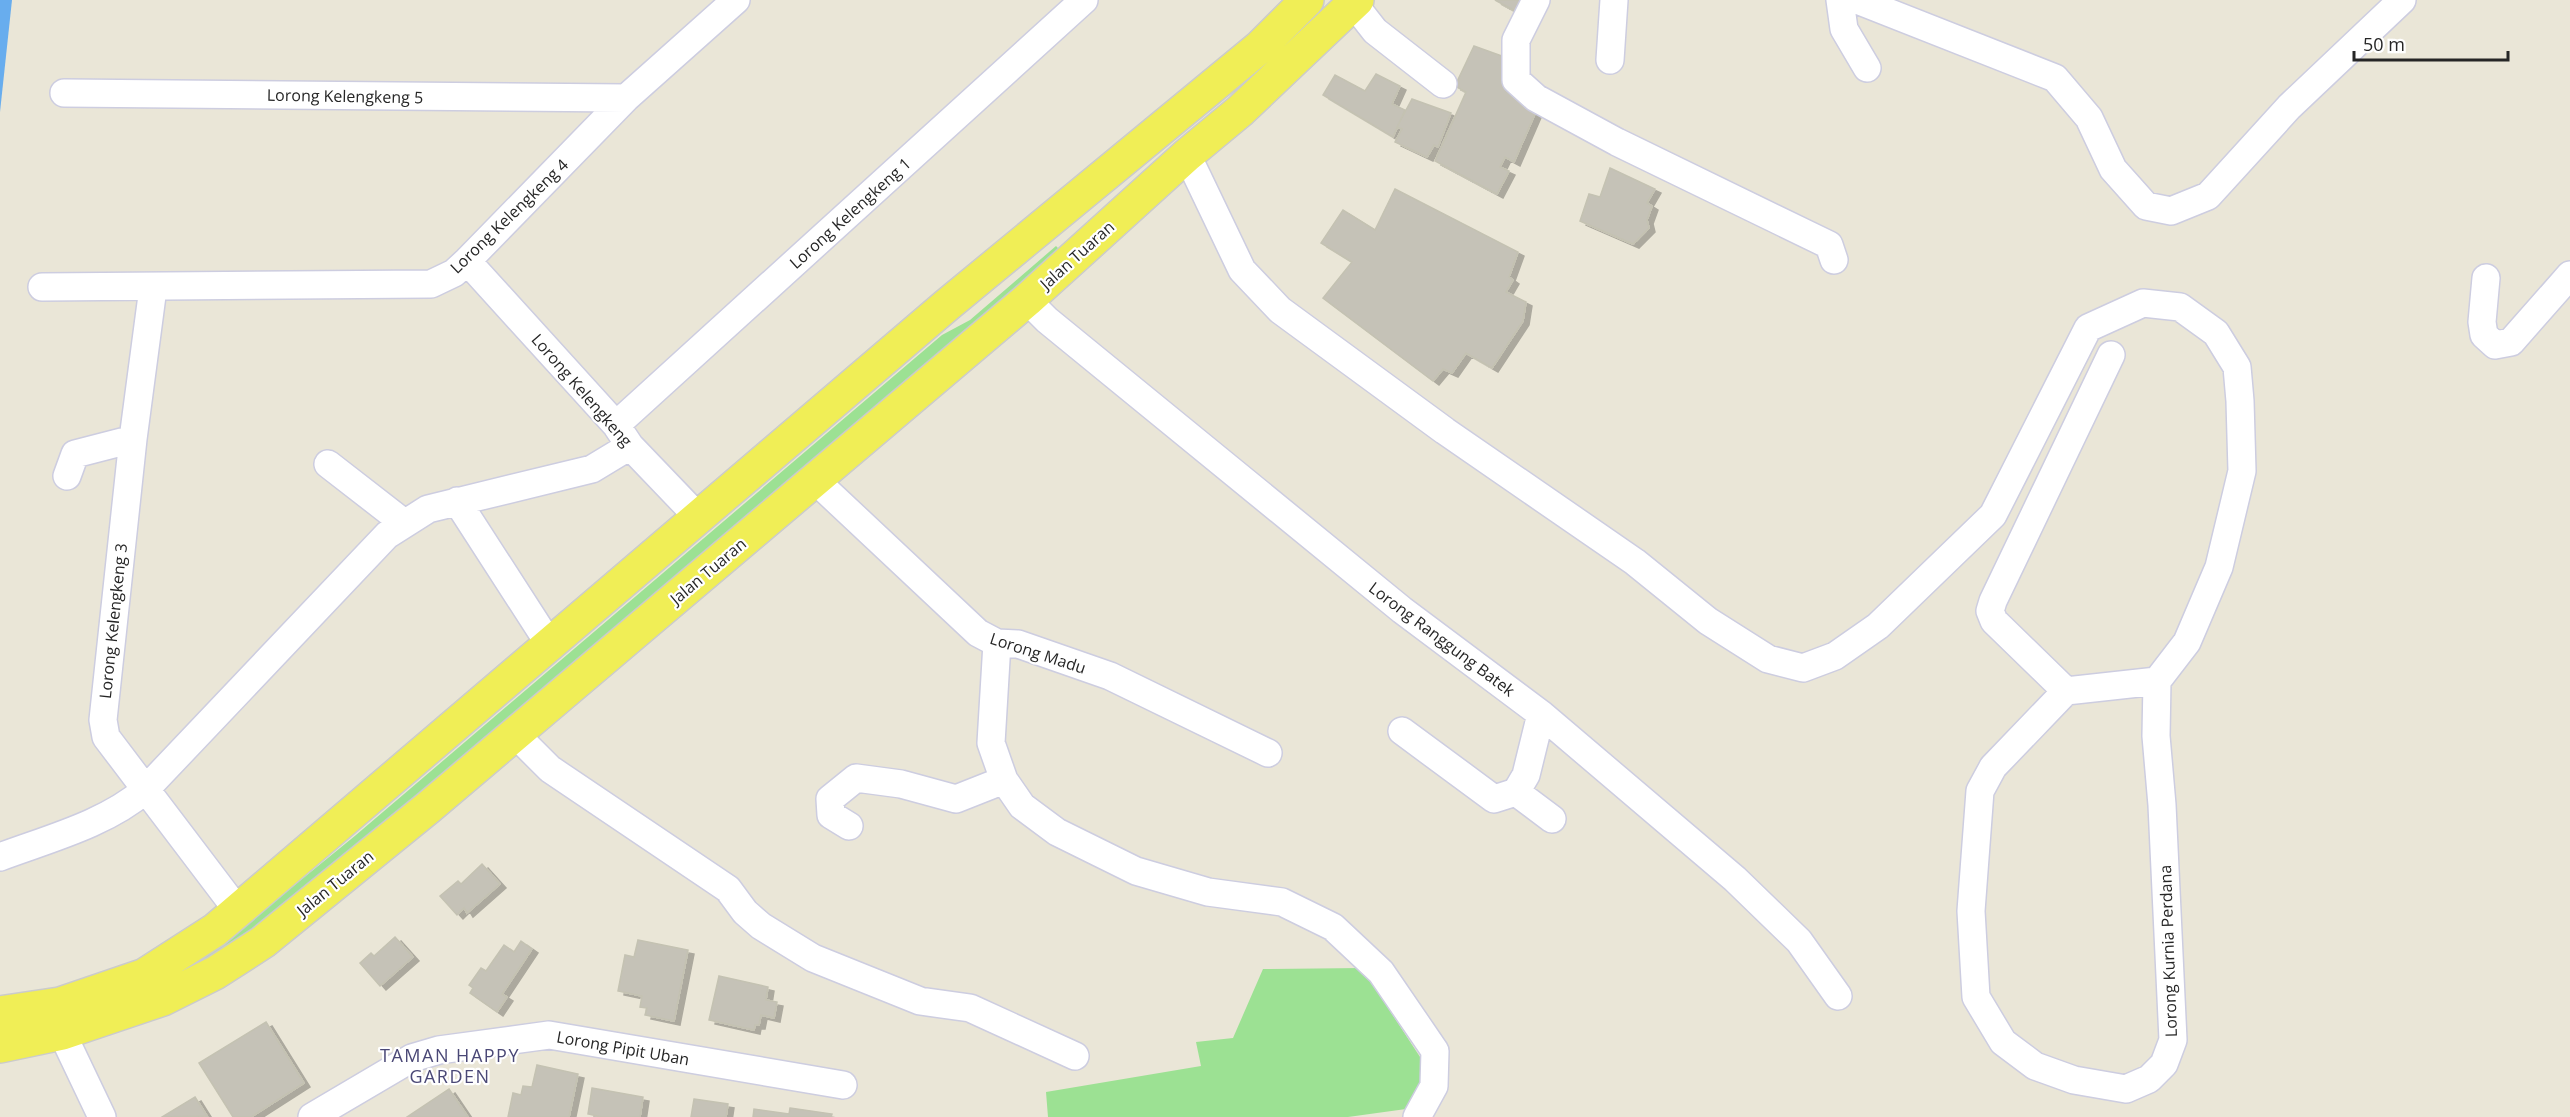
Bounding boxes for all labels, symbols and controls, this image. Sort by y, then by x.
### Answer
scale bar [2354,24,2508,62]
text: 50 m [2363,32,2405,56]
street label: Lorong Kelengkeng 5 [267,84,423,108]
street label: Lorong Kelengkeng 1 [785,153,915,273]
street label: Lorong Kelengkeng 4 [445,154,573,278]
street label: Jalan Tuaran [1034,216,1119,296]
street label: Lorong Kelengkeng [527,329,637,451]
street label: Jalan Tuaran [664,533,751,611]
street label: Lorong Kelengkeng 3 [94,542,132,700]
street label: Lorong Ranggung Batek [1364,577,1520,702]
street label: Lorong Madu [987,627,1089,679]
street label: Jalan Tuaran [290,845,378,922]
street label: Lorong Kurnia Perdana [2154,864,2182,1038]
street label: Lorong Pipit Uban [555,1026,691,1070]
district label: TAMAN HAPPY GARDEN [380,1043,520,1088]

